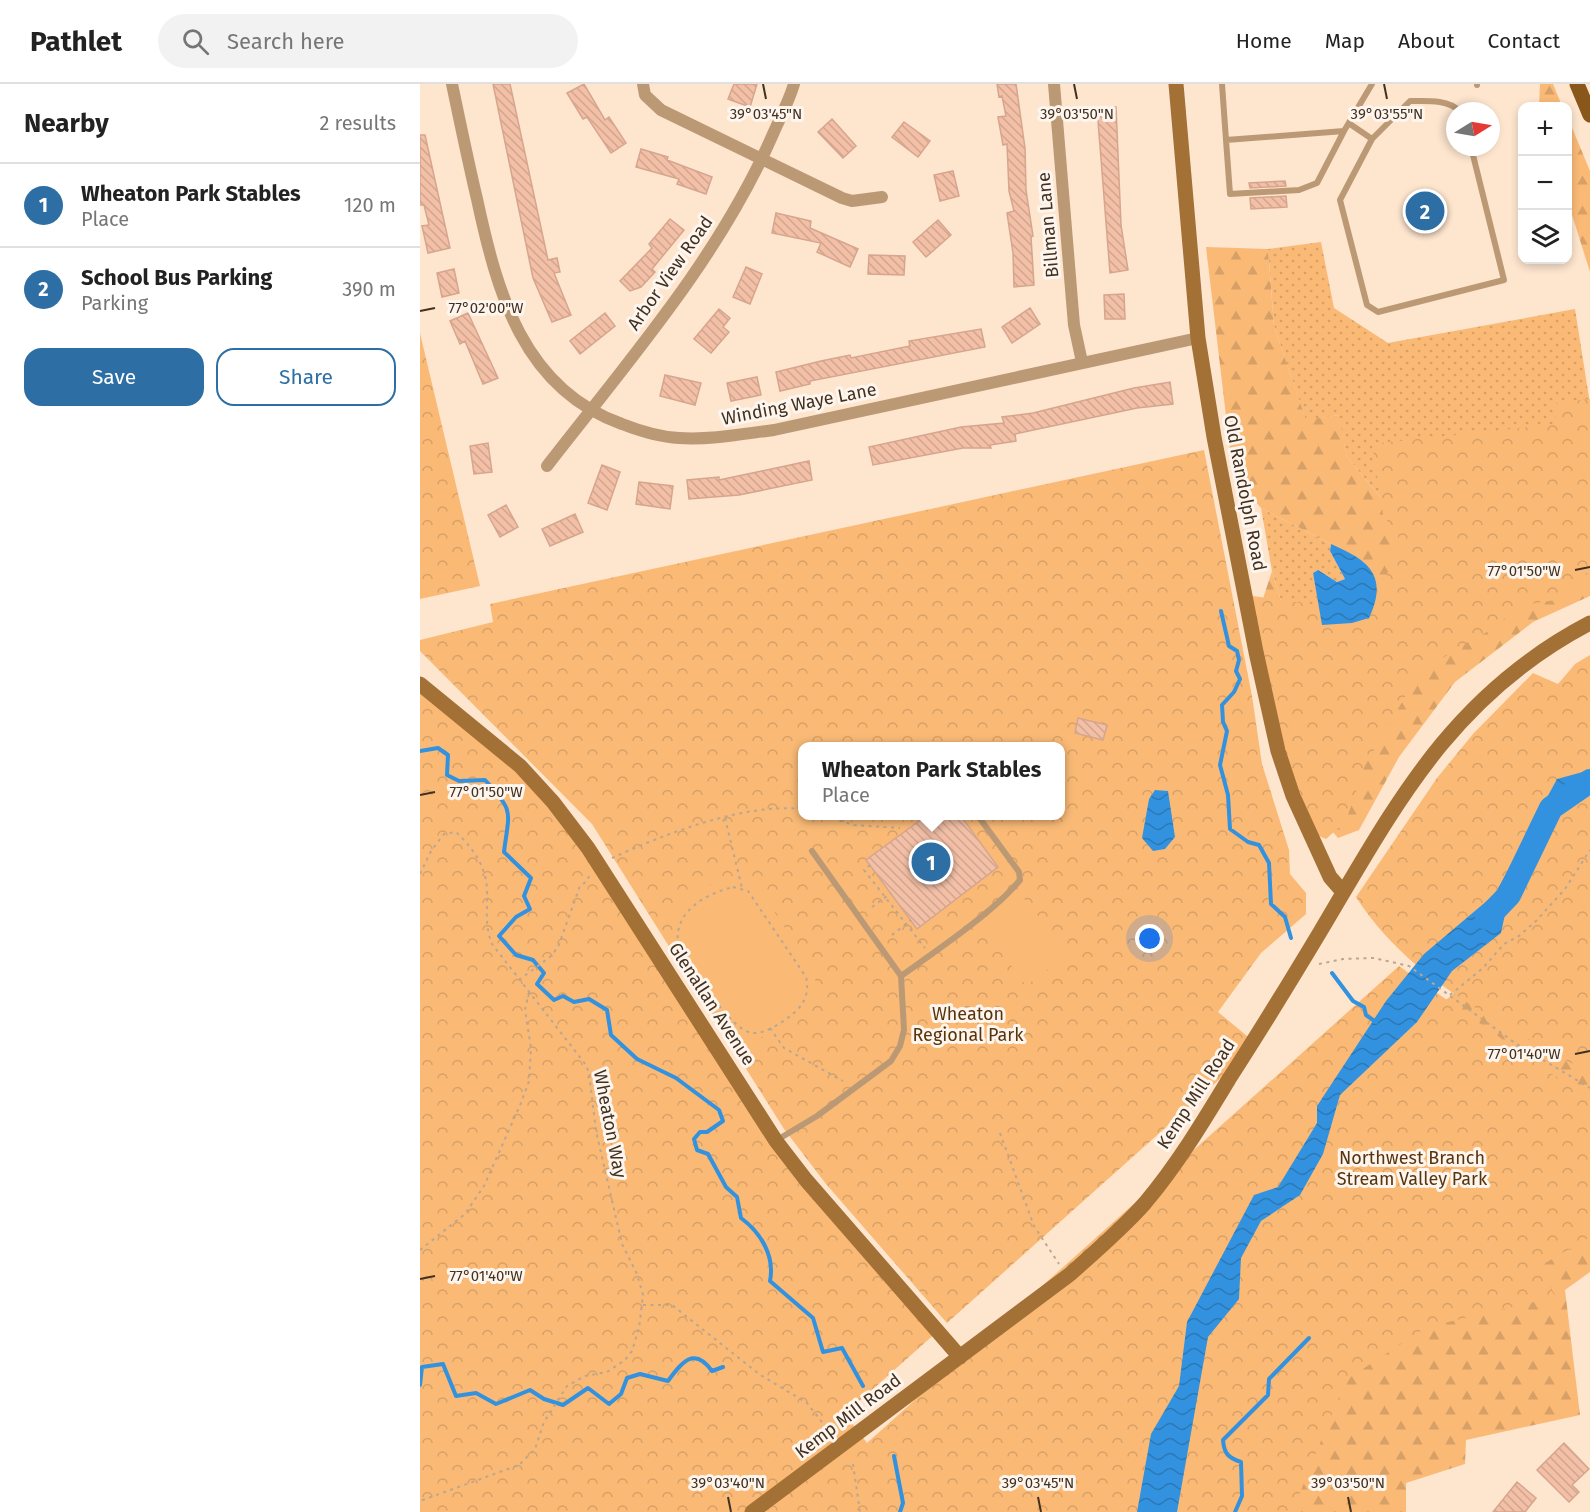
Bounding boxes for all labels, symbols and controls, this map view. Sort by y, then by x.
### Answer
search box [158,14,578,68]
text: Pathlet [30,25,122,58]
icon: search [179,25,212,58]
text: Search here [227,28,345,55]
text: Home [1236,28,1292,54]
text: Map [1325,28,1365,54]
text: About [1398,28,1455,54]
text: Contact [1488,28,1560,54]
north arrow [1446,102,1500,156]
map controls [1518,102,1572,264]
button: + [1518,102,1572,156]
text: 39°03'45"N [730,105,802,123]
text: 39°03'50"N [1040,105,1114,123]
text: 39°03'55"N [1351,105,1423,123]
text: Nearby [24,108,109,139]
text: 2 results [319,111,396,135]
button: − [1518,156,1572,210]
street label: Billman Lane [1032,171,1064,279]
text: Wheaton Park Stables [81,180,301,207]
pin: 2 [1406,188,1444,234]
text: 1 [39,193,48,217]
text: 120 m [344,193,396,217]
text: Place [81,207,129,231]
button: layers [1518,210,1572,264]
street label: Arbor View Road [622,212,718,334]
text: School Bus Parking [81,264,272,291]
text: 2 [38,277,49,301]
text: 390 m [342,277,396,301]
text: Parking [81,291,148,315]
text: 77°02'00"W [448,299,524,317]
button: Save [24,348,204,406]
button: Share [216,348,396,406]
street label: Winding Waye Lane [720,378,878,430]
street label: Old Randolph Road [1219,413,1271,573]
text: 77°01'50"W [1487,562,1561,580]
popup [798,742,1065,820]
text: Wheaton Park Stables [822,756,1041,783]
text: 77°01'50"W [449,783,523,801]
text: Place [822,783,870,807]
pin: 1 [912,840,950,884]
your location [1135,924,1164,953]
street label: Glenallan Avenue [664,939,760,1069]
park label: Wheaton Regional Park [912,1003,1024,1046]
street label: Kemp Mill Road [1152,1035,1240,1153]
text: 77°01'40"W [1487,1045,1561,1063]
street label: Wheaton Way [589,1068,631,1180]
park label: Northwest Branch Stream Valley Park [1337,1147,1488,1190]
text: 77°01'40"W [449,1267,523,1285]
street label: Kemp Mill Road [791,1369,905,1463]
text: 39°03'40"N [691,1474,765,1492]
text: 39°03'45"N [1002,1474,1074,1492]
text: 39°03'50"N [1311,1474,1385,1492]

